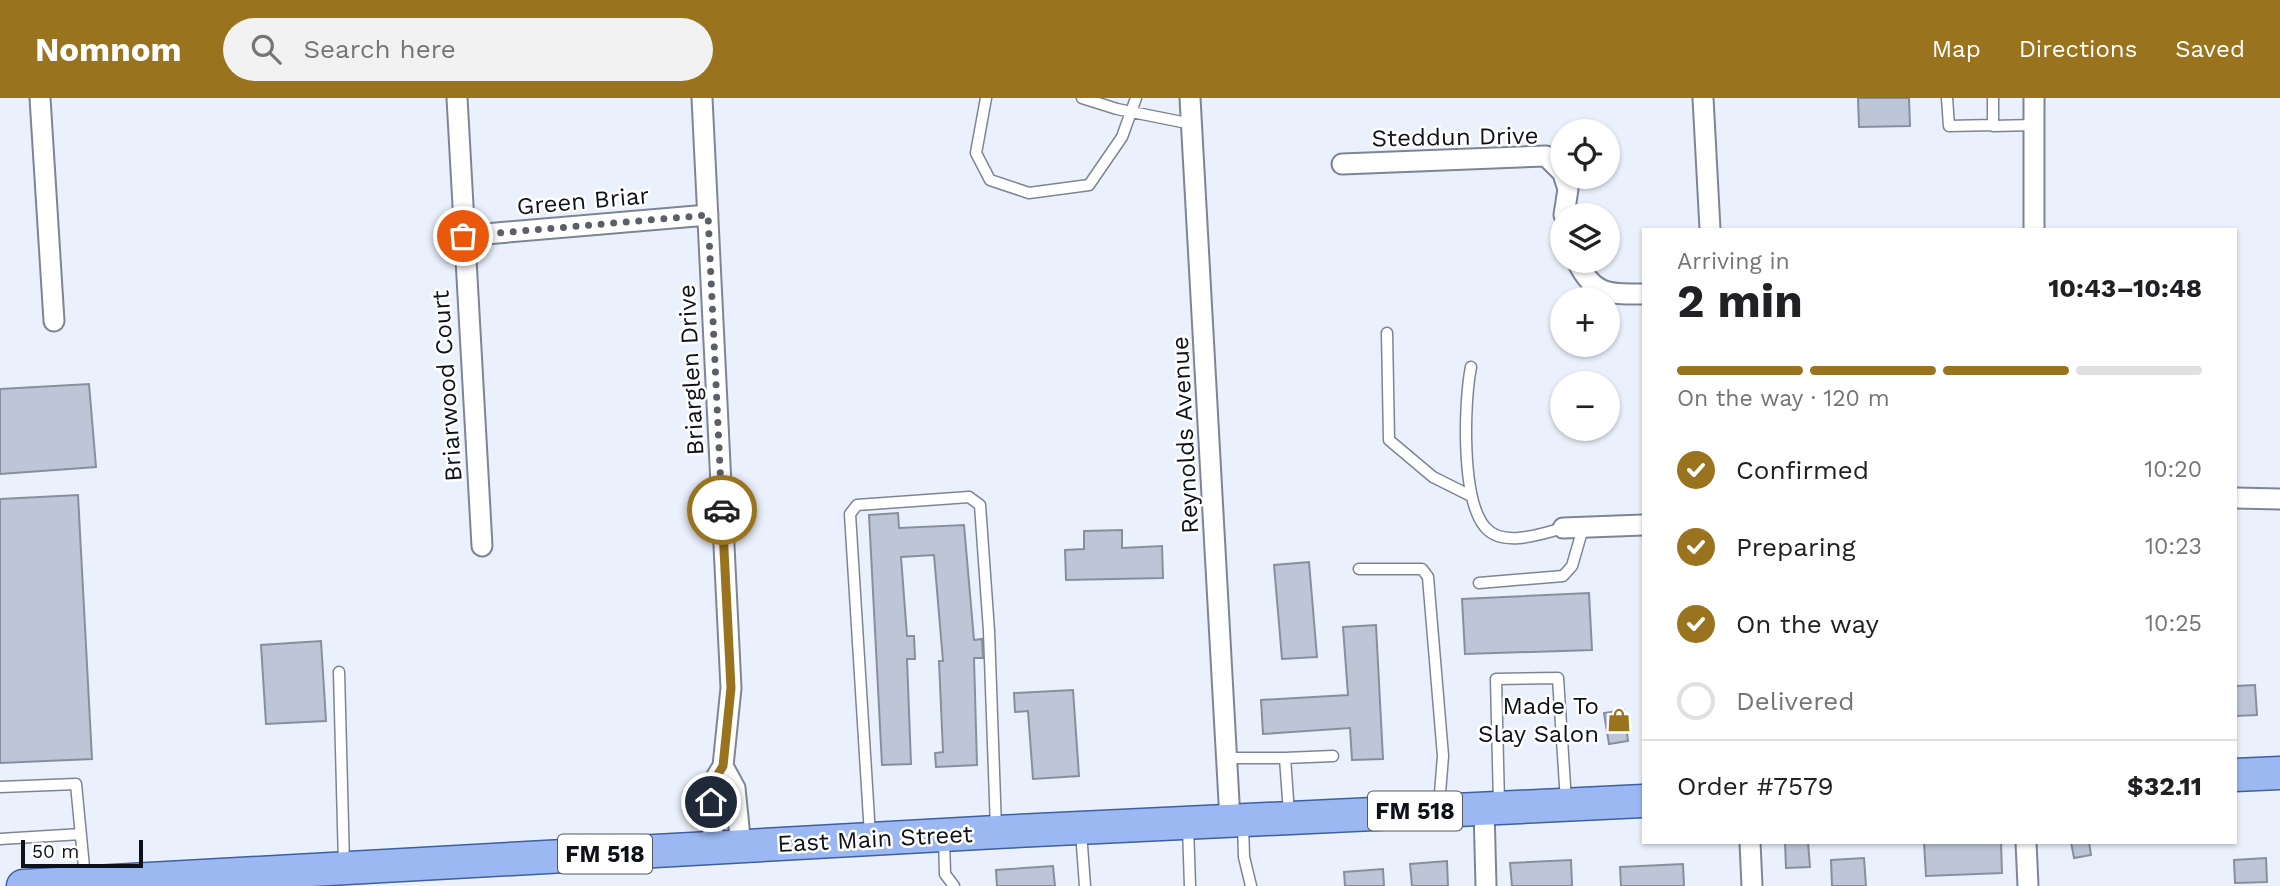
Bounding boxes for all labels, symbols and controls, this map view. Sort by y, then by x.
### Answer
search box [223,18,713,81]
text: Nomnom [35,30,181,69]
icon: search [247,30,285,68]
text: Search here [303,34,456,64]
text: Map [1932,35,1981,63]
text: Directions [2019,35,2137,63]
text: Saved [2175,35,2245,63]
map controls [1550,119,1620,441]
button: locate [1550,119,1620,189]
street label: Steddun Drive [1371,122,1539,152]
street label: Green Briar [516,181,651,221]
button: layers [1550,203,1620,273]
pin [433,206,493,266]
icon: bag [444,217,482,255]
text: Arriving in [1677,248,1790,275]
text: 10:43–10:48 [2048,273,2202,303]
text: 2 min [1677,274,1803,328]
street label: Briarglen Drive [673,284,709,456]
button: + [1550,287,1620,357]
street label: Briarwood Court [426,289,468,483]
street label: Reynolds Avenue [1166,336,1204,534]
button: − [1550,371,1620,441]
text: On the way · 120 m [1677,385,1890,412]
icon: check [1677,451,1715,489]
text: Confirmed [1736,455,1869,485]
text: 10:20 [2144,456,2202,483]
courier [687,475,757,545]
icon: car [703,491,741,529]
icon: check [1677,528,1715,566]
text: Preparing [1736,532,1856,562]
text: 10:23 [2145,533,2202,560]
icon: check [1677,605,1715,643]
text: On the way [1736,609,1879,639]
text: 10:25 [2145,610,2202,637]
text: Delivered [1736,686,1855,716]
place label: Made To Slay Salon [1478,692,1599,748]
shop icon: Made To Slay Salon [1605,706,1633,734]
text: Order #7579 [1677,771,1834,801]
text: $32.11 [2127,771,2202,801]
pin [681,772,741,832]
icon: home [692,783,730,821]
road number: FM 518 [1368,792,1462,831]
street label: East Main Street [777,820,973,858]
road number: FM 518 [558,834,652,874]
scale bar [21,837,144,869]
text: 50 m [32,840,79,863]

